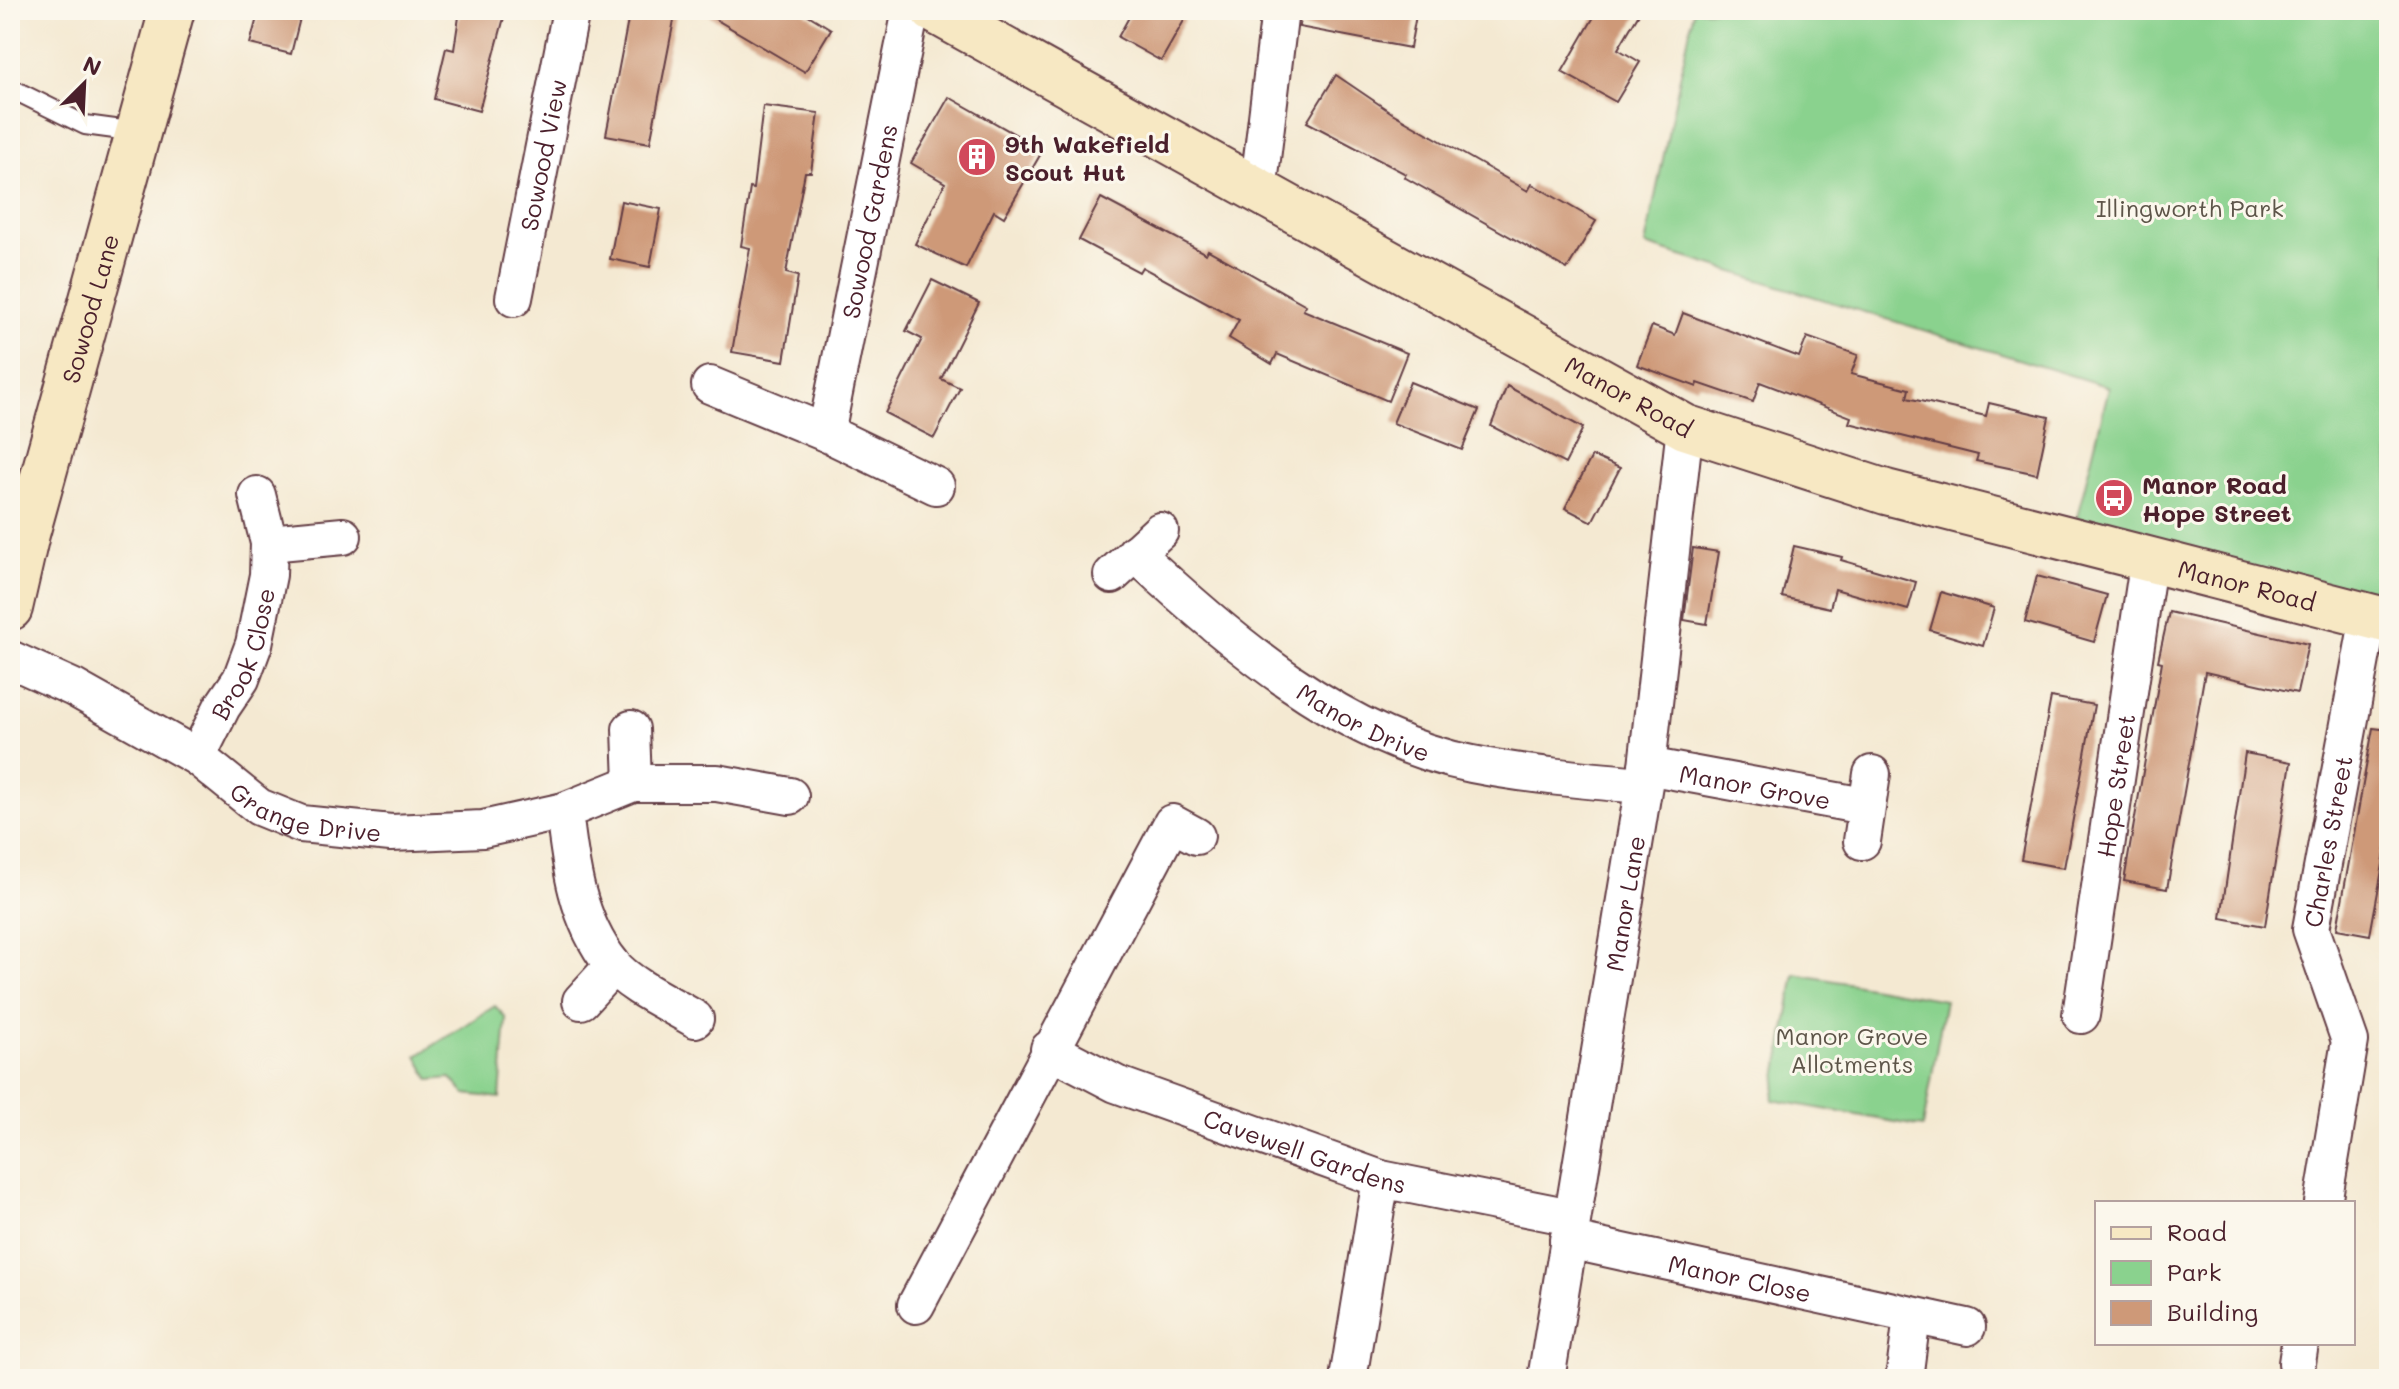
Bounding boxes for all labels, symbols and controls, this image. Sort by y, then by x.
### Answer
north arrow [44,44,124,124]
text: N [79,49,106,82]
street label: Sowood View [512,76,573,233]
street label: Sowood Gardens [834,121,903,321]
place label: 9th Wakefield Scout Hut [1005,128,1169,187]
building icon: 9th Wakefield Scout Hut [956,136,998,178]
park label: Illingworth Park [2096,192,2284,223]
street label: Sowood Lane [54,230,125,387]
street label: Manor Road [1560,348,1698,444]
place label: Manor Road Hope Street [2142,469,2291,528]
bus stop icon: Manor Road Hope Street [2093,477,2135,519]
street label: Manor Road [2175,552,2319,617]
street label: Brook Close [203,585,280,724]
street label: Manor Drive [1291,675,1434,768]
street label: Hope Street [2089,711,2141,860]
street label: Charles Street [2296,753,2358,930]
street label: Manor Grove [1677,757,1833,815]
street label: Grange Drive [224,775,383,847]
street label: Manor Lane [1598,833,1651,974]
park label: Manor Grove Allotments [1776,1020,1928,1079]
street label: Cavewell Gardens [1199,1101,1409,1199]
legend [2095,1201,2355,1345]
text: Road [2167,1216,2227,1247]
street label: Manor Close [1666,1247,1814,1308]
text: Park [2167,1256,2221,1287]
text: Building [2167,1296,2258,1327]

